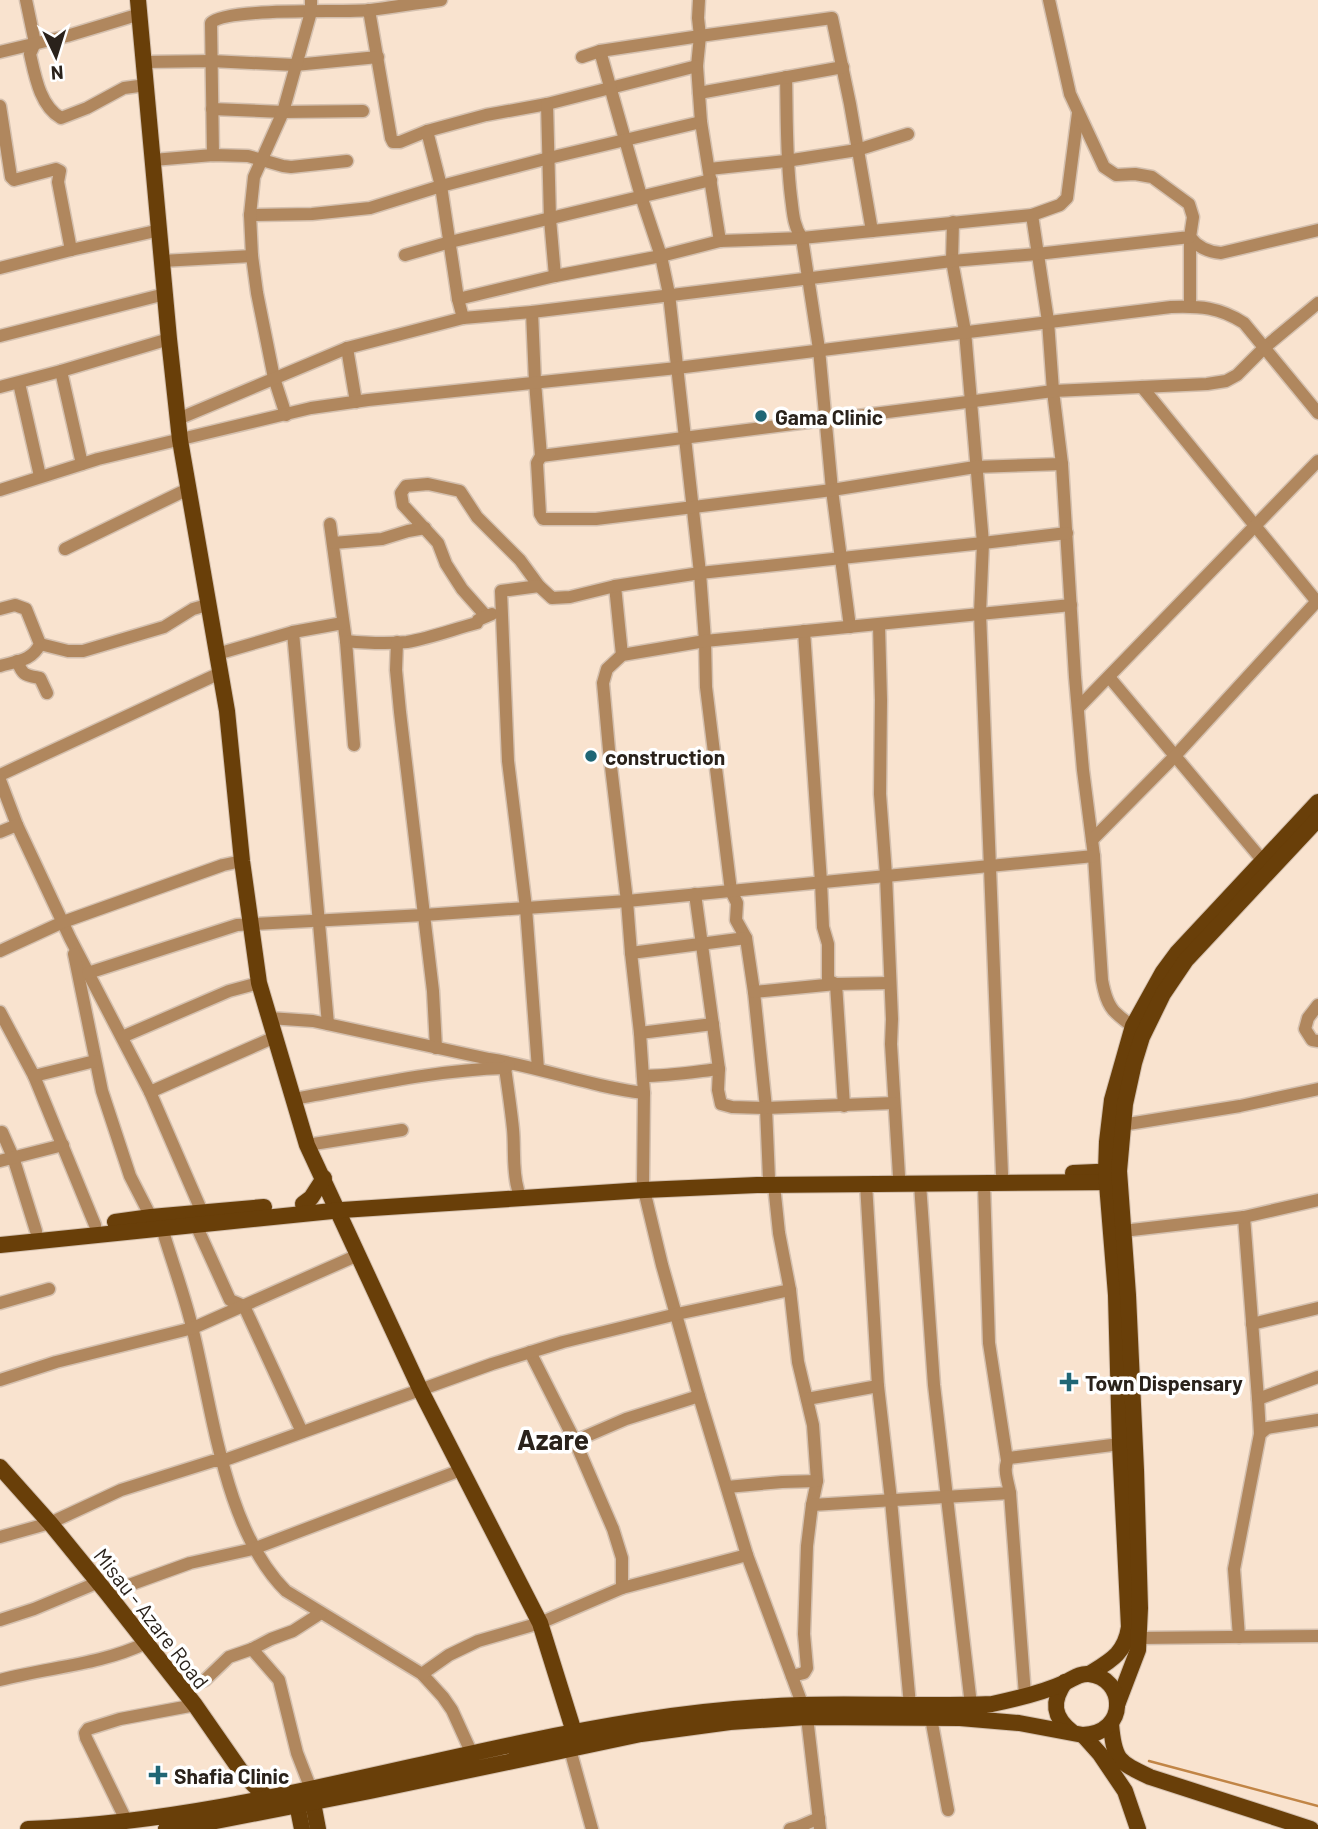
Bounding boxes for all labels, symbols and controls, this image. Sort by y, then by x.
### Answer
north arrow [21,21,91,91]
text: N [50,62,64,85]
place label: Gama Clinic [775,404,883,429]
marker: Gama Clinic [753,408,769,424]
place label: construction [605,744,725,769]
marker: construction [583,748,599,764]
place label: Town Dispensary [1085,1370,1243,1395]
marker: Town Dispensary [1059,1372,1079,1392]
district label: Azare [517,1422,589,1456]
street label: Misau - Azare Road [89,1543,215,1693]
place label: Shafia Clinic [174,1763,289,1788]
marker: Shafia Clinic [148,1765,168,1785]

